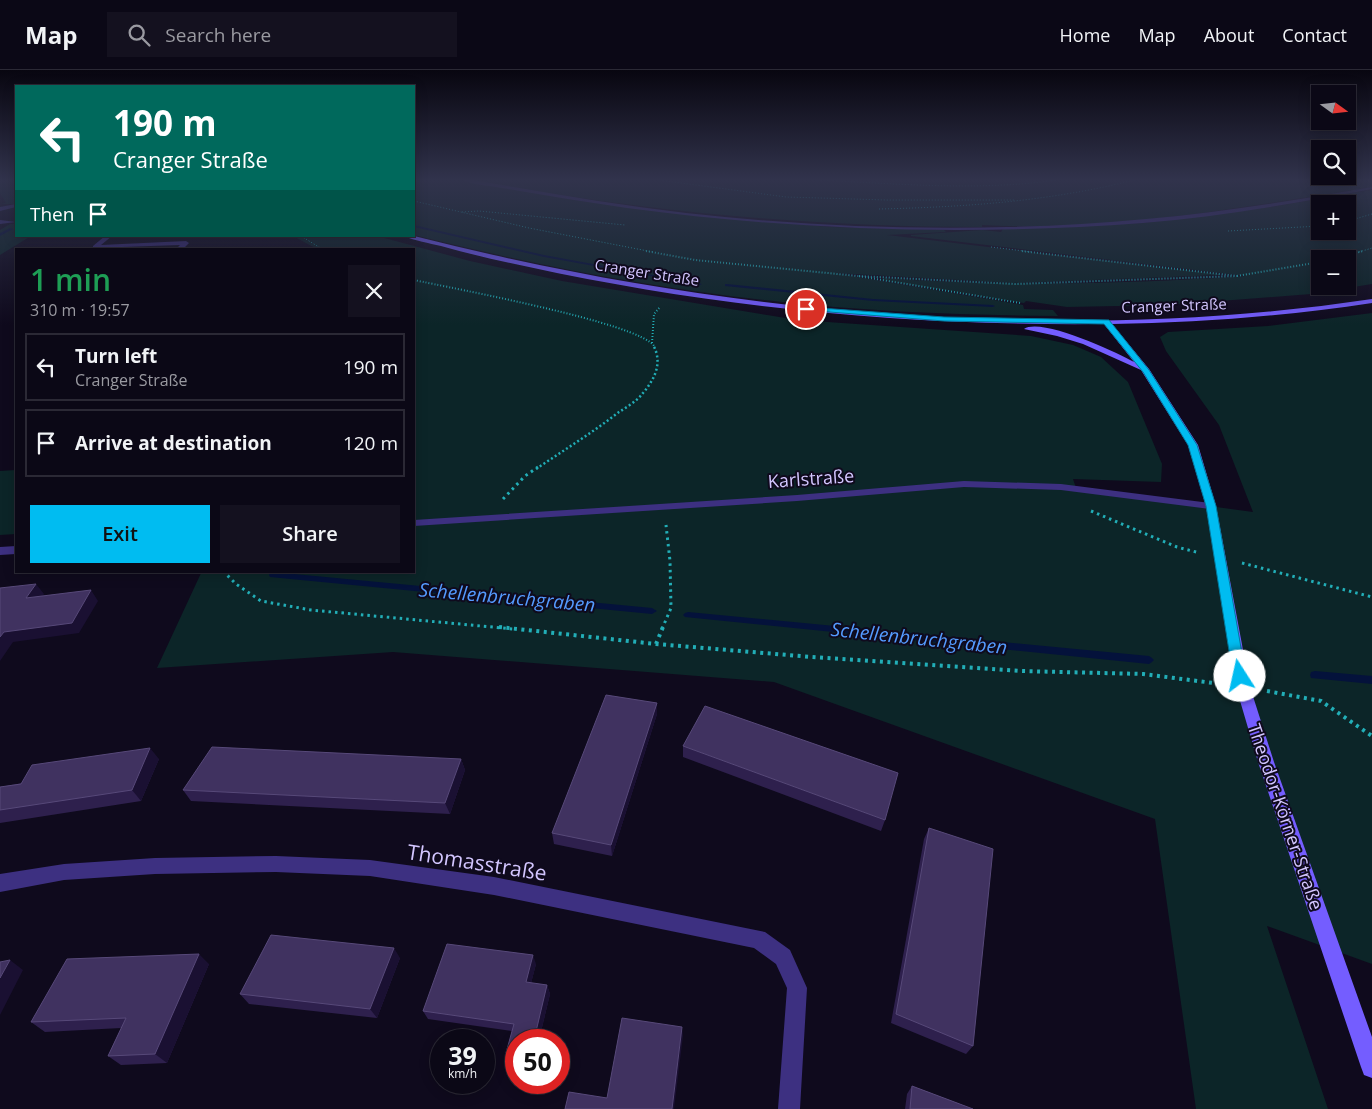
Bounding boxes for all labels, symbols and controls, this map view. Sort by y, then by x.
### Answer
search box [107,12,457,57]
text: Map [25,18,77,51]
icon: search [125,21,153,49]
text: Search here [165,22,271,48]
text: Home [1060,23,1110,47]
text: Map [1138,23,1176,47]
text: About [1204,23,1254,47]
text: Contact [1282,23,1347,47]
north arrow [1311,85,1356,130]
map controls [1311,85,1356,295]
text: 190 m [113,99,217,146]
icon: left [30,105,95,170]
button: search [1311,140,1356,185]
text: Cranger Straße [113,144,268,174]
button: + [1311,195,1356,240]
icon: arrive [84,200,112,228]
text: Then [30,201,74,227]
button: − [1311,250,1356,295]
street label: Cranger Straße [593,254,701,290]
text: 1 min [30,259,111,300]
button: close [348,265,400,317]
pin [785,288,827,330]
street label: Cranger Straße [1121,293,1227,317]
icon: arrive [792,295,820,323]
text: 310 m · 19:57 [30,299,130,321]
text: Turn left [75,343,157,369]
icon: left [32,353,60,381]
text: 190 m [343,354,398,380]
text: Cranger Straße [75,369,188,391]
icon: arrive [32,429,60,457]
text: Arrive at destination [75,430,272,456]
text: 120 m [343,430,398,456]
street label: Karlstraße [767,463,855,493]
button: Exit [30,505,210,563]
button: Share [220,505,400,563]
water label: Schellenbruchgraben [418,576,596,618]
water label: Schellenbruchgraben [830,616,1008,660]
position arrow [1213,649,1265,701]
street label: Theodor-Körner-Straße [1243,720,1329,913]
street label: Thomasstraße [405,837,549,887]
speed limit sign: 50 [505,1029,570,1094]
text: 39 [448,1038,477,1072]
text: km/h [448,1065,477,1082]

